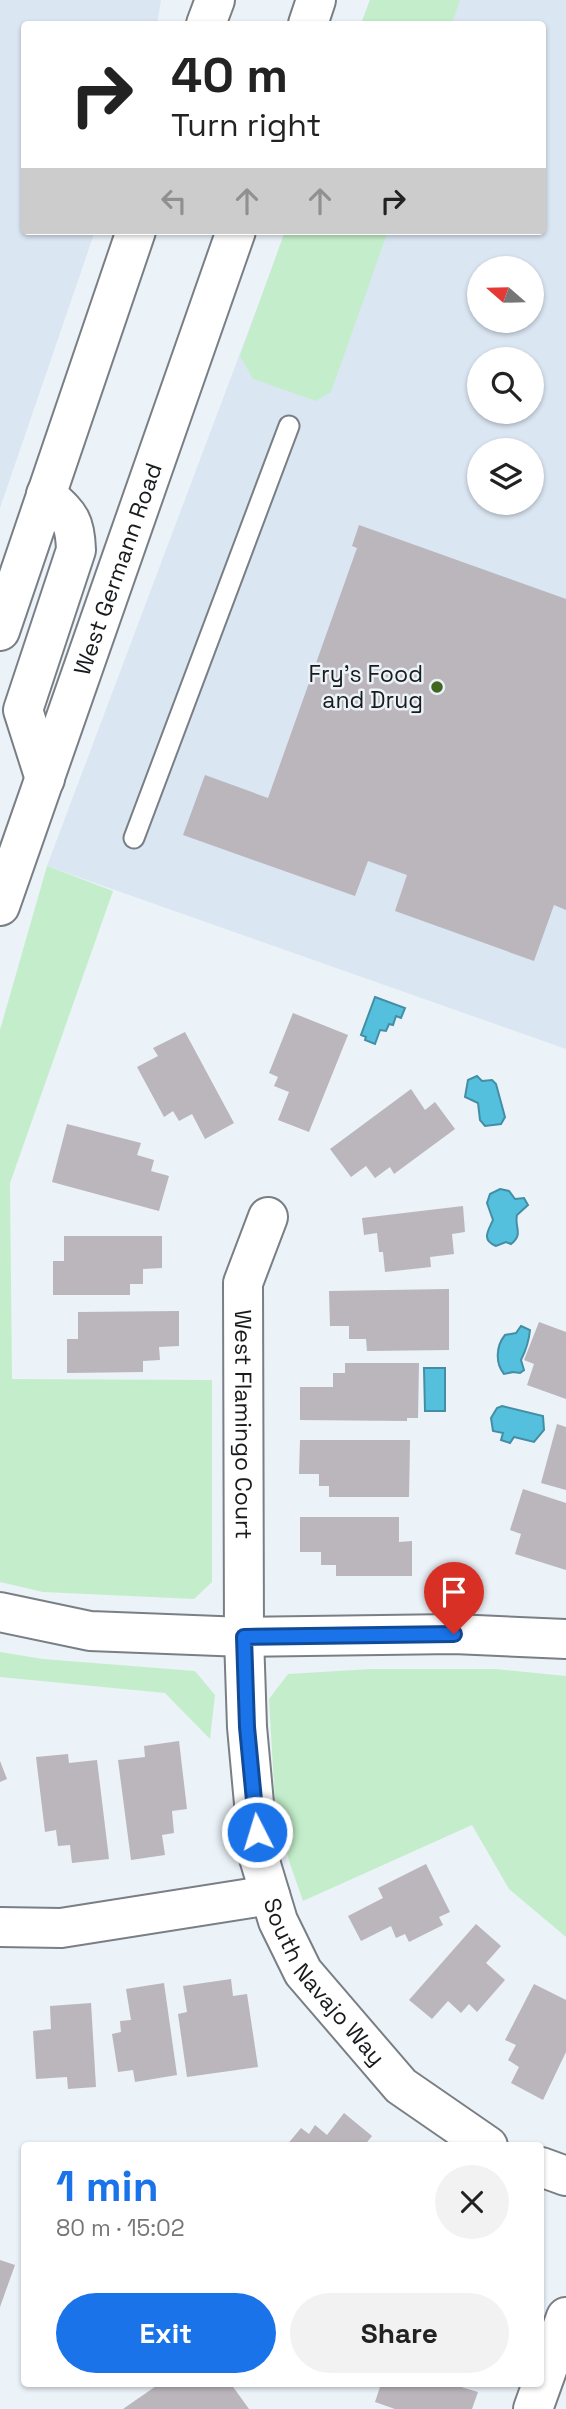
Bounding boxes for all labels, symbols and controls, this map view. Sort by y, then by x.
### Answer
text: 40 m [171,44,288,106]
icon: right [56,49,147,140]
text: Turn right [171,105,321,145]
icon: left [155,182,193,220]
icon: ahead [228,182,266,220]
icon: ahead [301,182,339,220]
icon: right [374,182,412,220]
north arrow [467,256,544,332]
map controls [467,256,544,515]
button: search [467,347,544,424]
button: layers [467,438,544,515]
street label: West Germann Road [67,459,169,679]
place label: Fry's Food and Drug [309,659,423,715]
marker: Fry's Food and Drug [429,679,445,695]
street label: West Flamingo Court [228,1309,259,1539]
pin [424,1562,484,1634]
icon: arrive [435,1573,473,1611]
position arrow [220,1795,294,1869]
street label: South Navajo Way [257,1894,392,2072]
text: 1 min [56,2160,159,2213]
button: close [435,2165,509,2239]
text: 80 m · 15:02 [56,2213,185,2243]
button: Exit [56,2293,276,2373]
button: Share [290,2293,509,2373]

